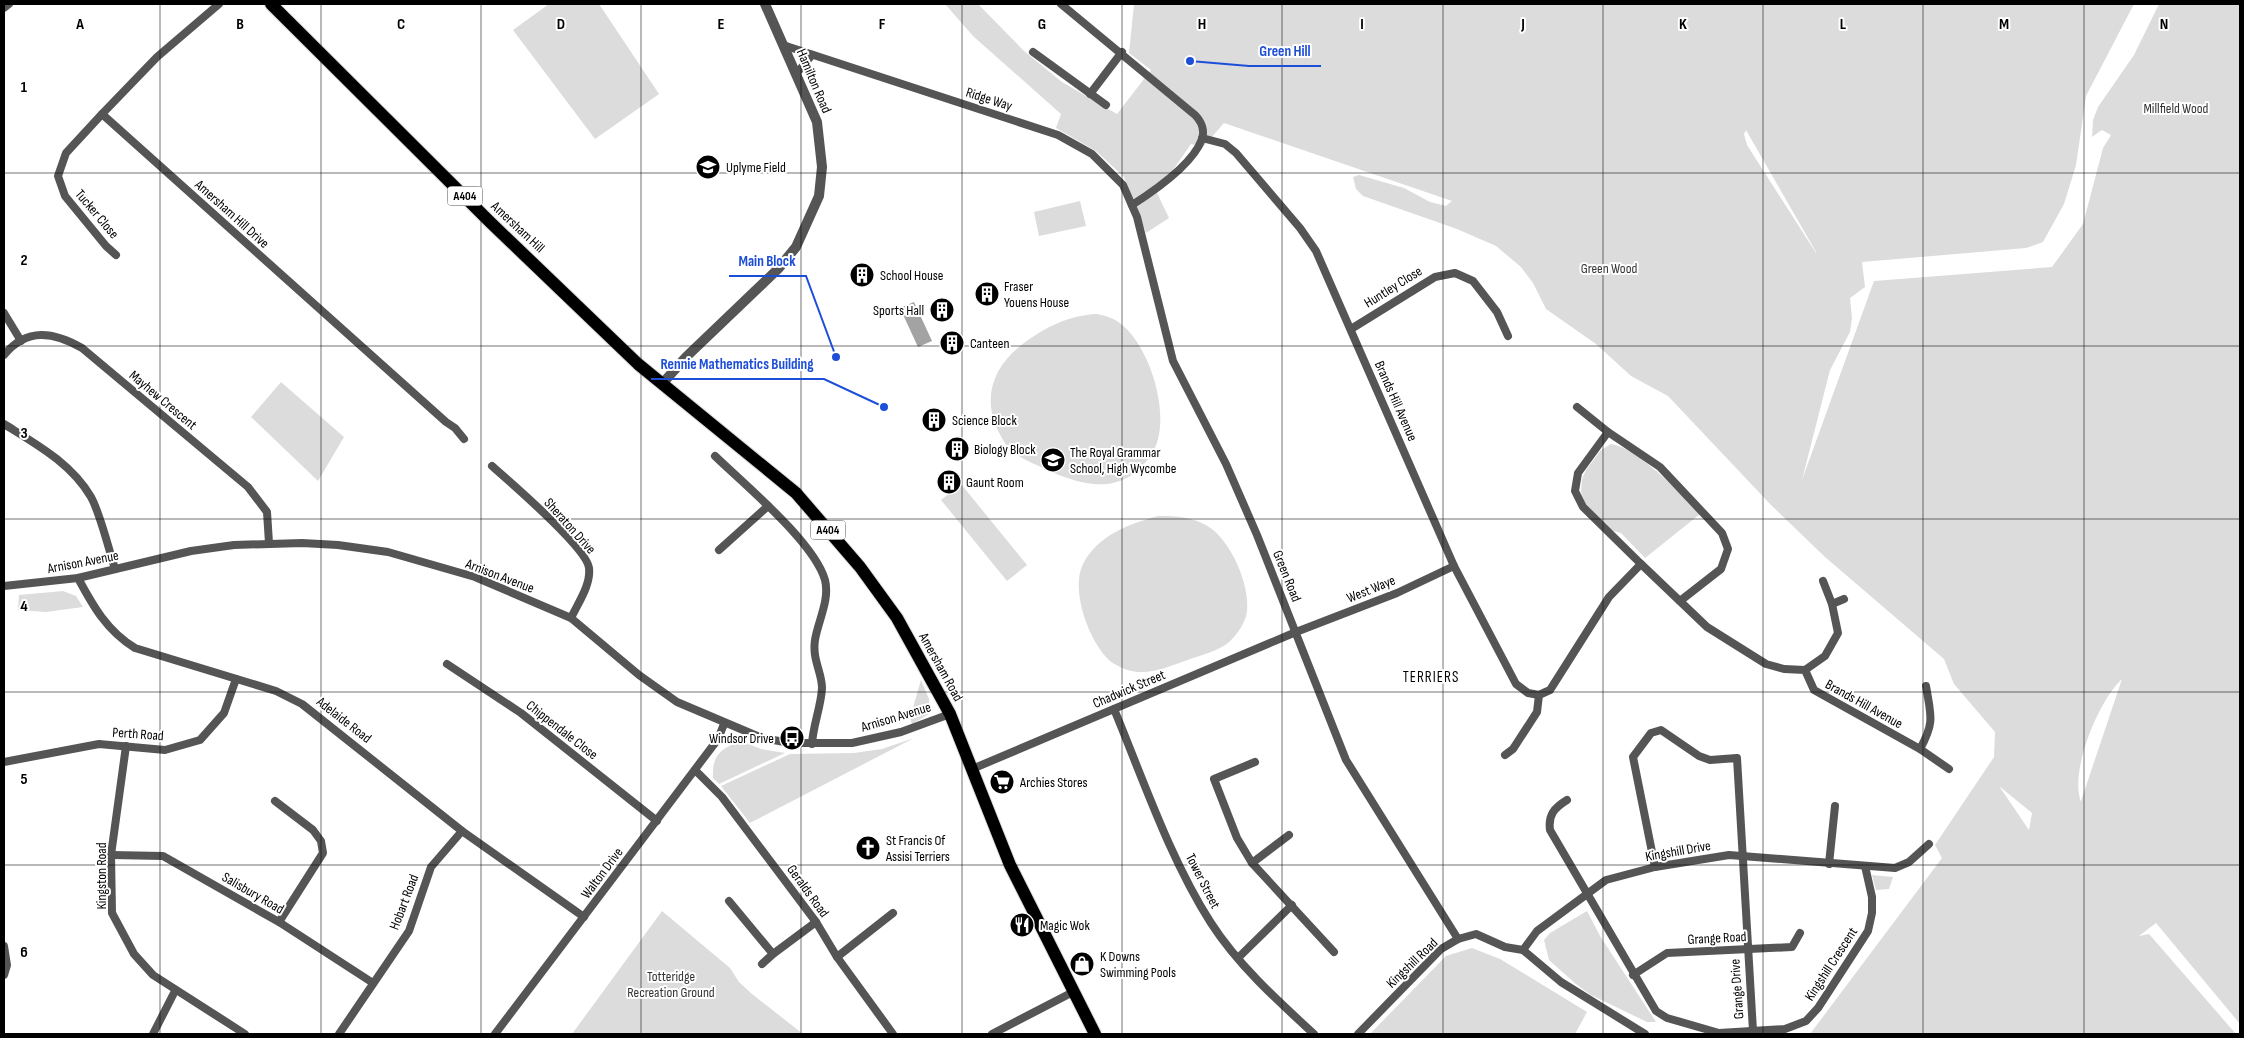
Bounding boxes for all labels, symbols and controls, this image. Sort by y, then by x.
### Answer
text: A [75,15,84,34]
text: B [236,15,244,34]
text: C [397,15,405,34]
text: D [557,15,565,34]
text: E [718,15,725,34]
text: F [879,15,886,34]
text: G [1038,15,1046,34]
text: H [1198,15,1206,34]
text: I [1360,15,1364,34]
text: J [1520,15,1525,34]
text: K [1679,15,1687,34]
text: L [1840,15,1847,34]
text: M [1999,15,2009,34]
text: N [2160,15,2168,34]
callout: Green Hill [1249,36,1321,66]
text: Green Hill [1259,42,1311,61]
street label: Hamilton Road [793,46,835,116]
text: 1 [21,78,28,97]
street label: Ridge Way [964,84,1015,115]
park label: Millfield Wood [2144,100,2209,117]
school or university icon: Uplyme Field [695,154,721,180]
place label: Uplyme Field [726,159,786,176]
street label: Amersham Hill Drive [191,176,273,252]
street label: Tucker Close [72,186,122,242]
road number: A404 [448,187,482,206]
street label: Amersham Hill [487,197,548,256]
callout: Main Block [729,246,806,276]
text: 2 [20,251,28,270]
text: Main Block [738,252,796,271]
park label: Green Wood [1581,260,1637,277]
building icon: School House [849,262,875,288]
street label: Huntley Close [1361,263,1425,311]
place label: School House [880,267,943,284]
place label: Fraser Youens House [1004,278,1069,311]
building icon: Fraser Youens House [974,281,1000,307]
building icon: Sports Hall [929,297,955,323]
place label: Sports Hall [873,302,924,319]
building icon: Canteen [939,330,965,356]
place label: Canteen [970,335,1009,352]
callout: Rennie Mathematics Building [651,349,824,379]
text: Rennie Mathematics Building [660,355,814,374]
street label: Brands Hill Avenue [1371,358,1421,444]
street label: Mayhew Crescent [126,367,200,433]
building icon: Science Block [921,407,947,433]
place label: Science Block [952,412,1017,429]
text: 3 [20,424,28,443]
building icon: Biology Block [944,436,970,462]
place label: Biology Block [974,441,1036,458]
place label: The Royal Grammar School, High Wycombe [1070,444,1176,477]
school or university icon: The Royal Grammar School, High Wycombe [1040,447,1066,473]
building icon: Gaunt Room [936,469,962,495]
place label: Gaunt Room [966,474,1024,491]
street label: Sheraton Drive [540,495,600,557]
road number: A404 [810,520,846,540]
street label: Arnison Avenue [45,547,120,577]
street label: Green Road [1269,548,1305,604]
street label: Arnison Avenue [462,555,537,597]
street label: West Waye [1344,572,1398,606]
text: 4 [20,597,28,616]
street label: Amersham Road [915,629,967,704]
street label: Chadwick Street [1090,666,1168,712]
district label: TERRIERS [1403,668,1459,687]
street label: Brands Hill Avenue [1822,676,1906,732]
street label: Adelaide Road [312,693,375,747]
street label: Chippendale Close [523,697,601,763]
street label: Arnison Avenue [858,698,933,736]
street label: Perth Road [112,724,164,744]
bus stop icon: Windsor Drive [779,725,805,751]
place label: Windsor Drive [709,730,774,747]
supermarket icon: Archies Stores [989,769,1015,795]
text: 5 [20,770,28,789]
place label: Archies Stores [1019,774,1088,791]
place label: St Francis Of Assisi Terriers [885,832,950,865]
church icon: St Francis Of Assisi Terriers [855,835,881,861]
street label: Kingshill Drive [1644,837,1712,865]
street label: Kingston Road [93,842,110,910]
street label: Walton Drive [577,844,627,902]
street label: Tower Street [1182,851,1224,911]
street label: Geralds Road [783,861,833,921]
street label: Salisbury Road [219,868,287,918]
street label: Hobart Road [386,872,422,932]
restaurant icon: Magic Wok [1009,912,1035,938]
place label: Magic Wok [1040,917,1090,934]
street label: Kingshill Crescent [1801,924,1861,1004]
street label: Grange Road [1687,928,1747,948]
street label: Kingshill Road [1383,934,1441,992]
text: 6 [20,943,28,962]
place label: K Downs Swimming Pools [1100,948,1176,981]
shop icon: K Downs Swimming Pools [1069,951,1095,977]
street label: Grange Drive [1726,958,1748,1020]
park label: Totteridge Recreation Ground [627,968,715,1001]

